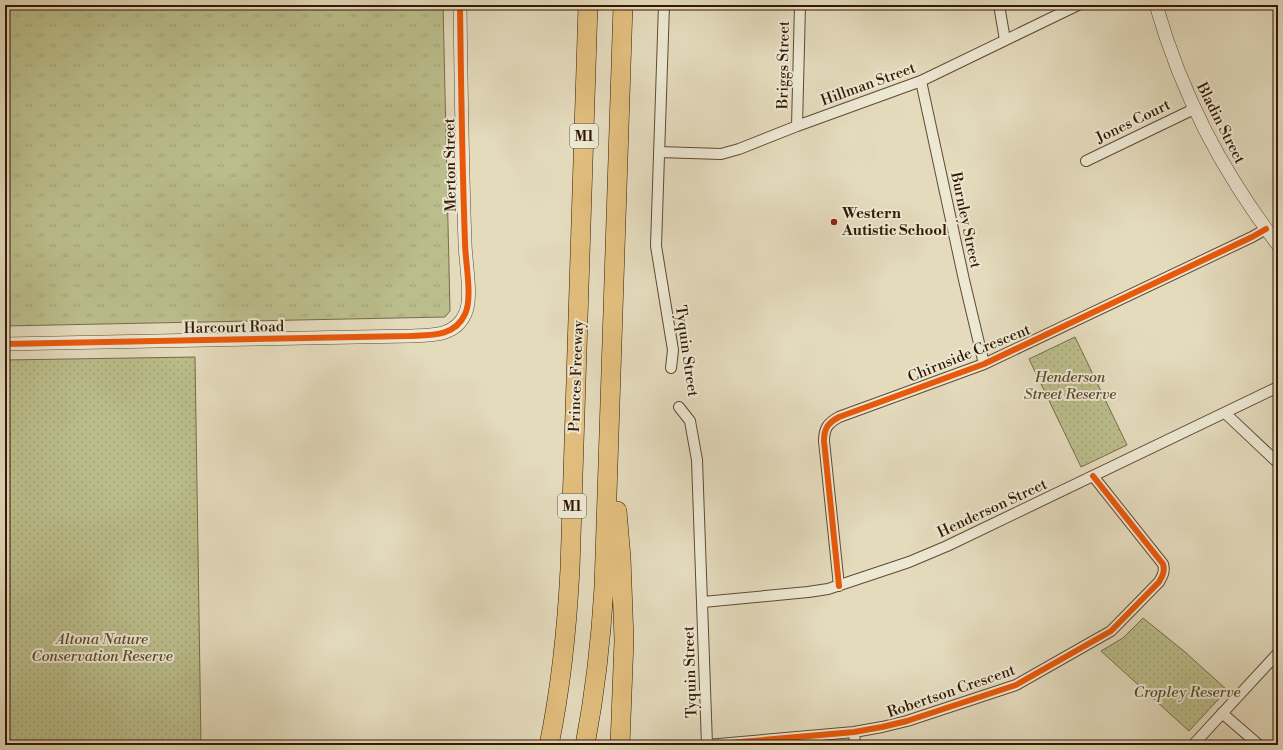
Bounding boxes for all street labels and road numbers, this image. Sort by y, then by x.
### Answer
street label: Briggs Street [773,20,794,110]
street label: Hillman Street [818,58,919,110]
street label: Bladin Street [1191,78,1249,168]
street label: Jones Court [1092,95,1174,148]
street label: Merton Street [440,117,461,212]
road number: M1 [570,124,598,148]
street label: Burnley Street [946,169,985,271]
street label: Tyquin Street [671,304,702,399]
street label: Harcourt Road [184,317,285,338]
street label: Princes Freeway [565,319,588,432]
street label: Chirnside Crescent [905,320,1034,387]
street label: Henderson Street [934,474,1051,542]
road number: M1 [558,494,586,518]
street label: Tyquin Street [679,625,702,718]
street label: Robertson Crescent [885,660,1018,722]

